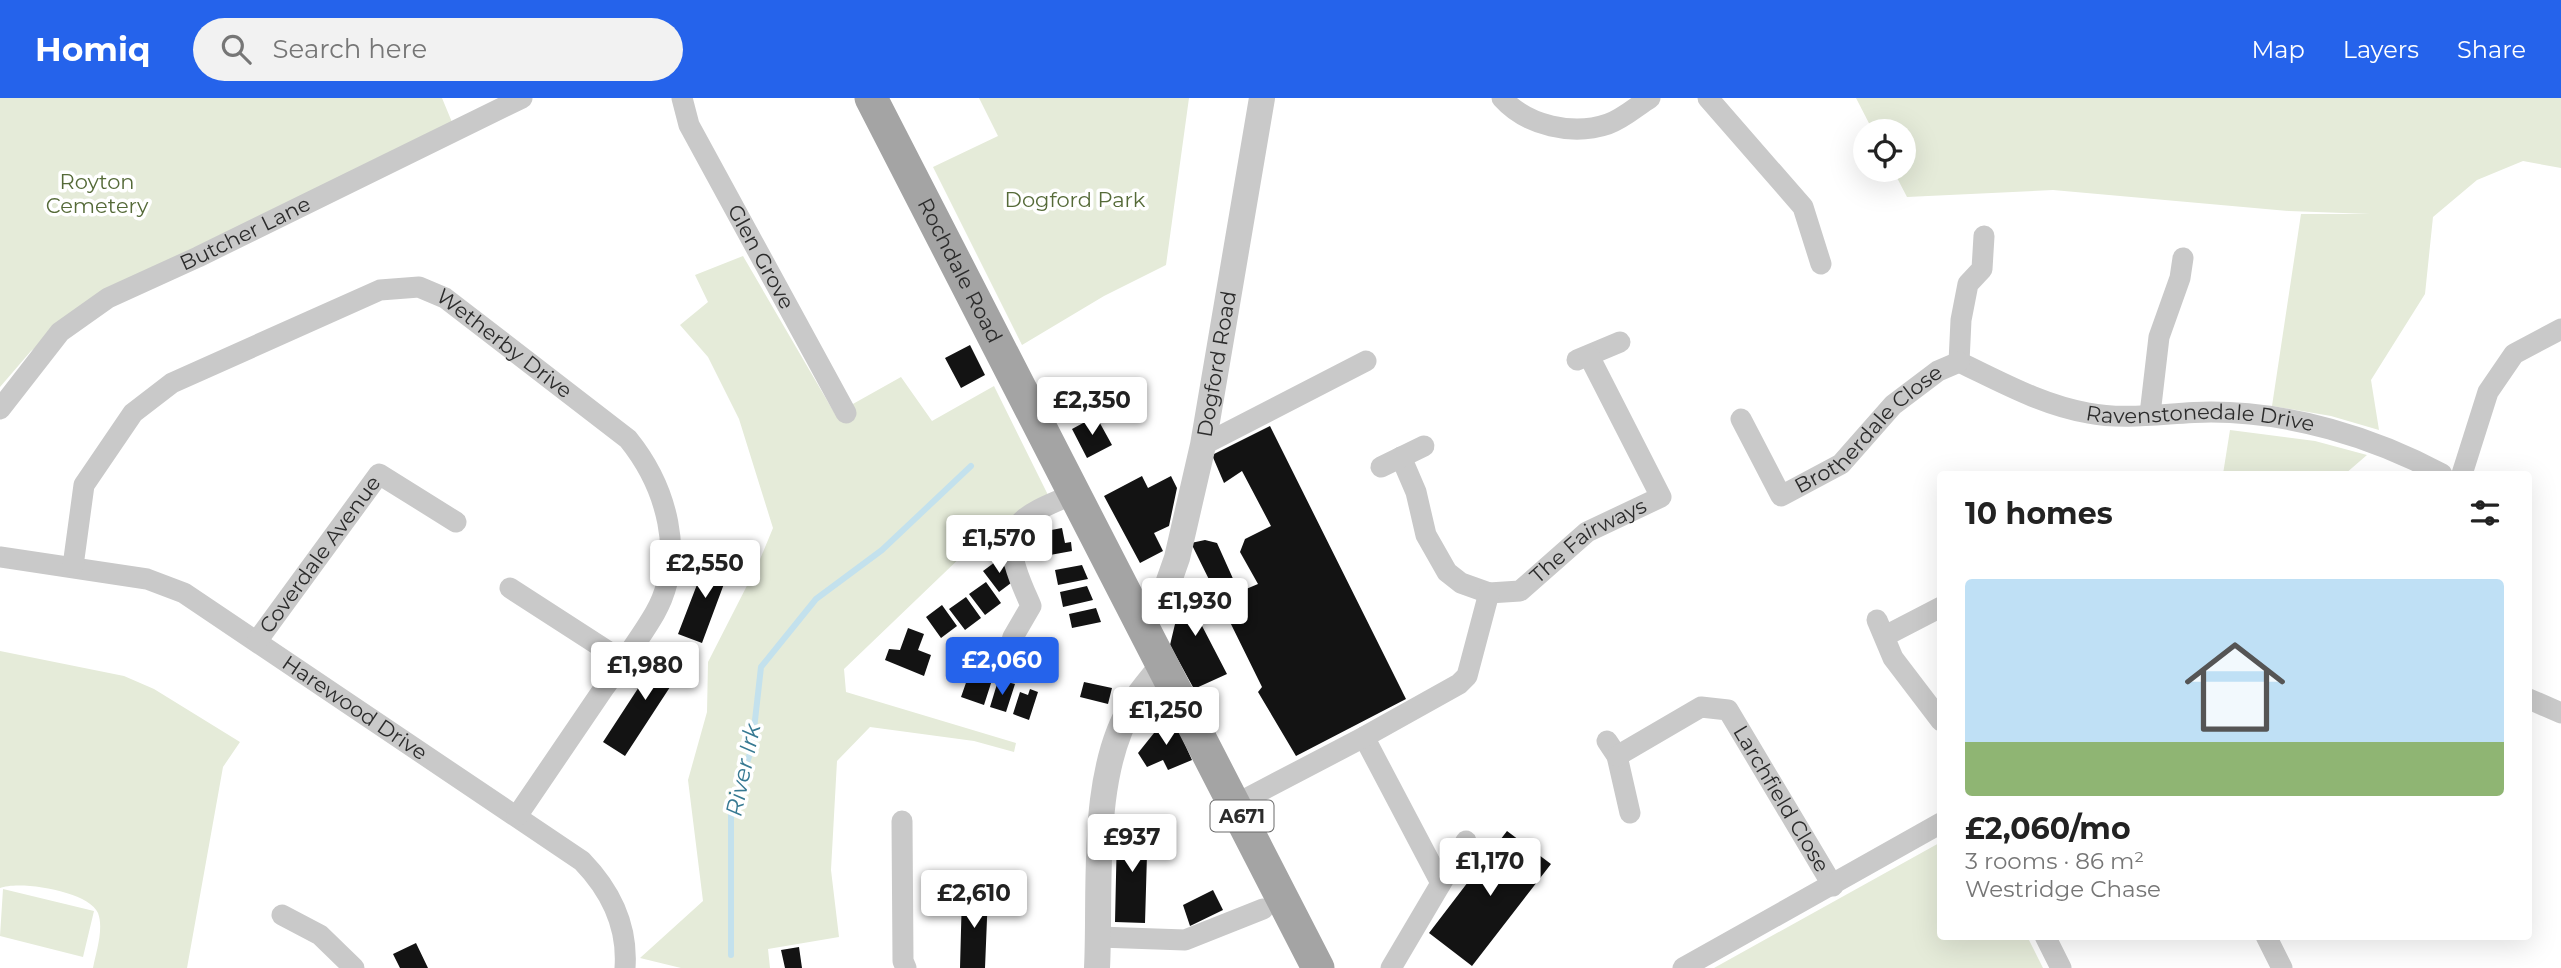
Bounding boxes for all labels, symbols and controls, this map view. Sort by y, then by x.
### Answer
search box [193,18,683,81]
text: Homiq [35,29,151,69]
icon: search [217,30,255,68]
text: Search here [273,33,427,65]
text: Map [2251,35,2305,64]
text: Layers [2343,35,2419,64]
text: Share [2457,35,2526,64]
map controls [1853,119,1916,182]
button: locate [1853,119,1916,182]
park label: Royton Cemetery [46,169,149,218]
park label: Dogford Park [1005,187,1146,212]
street label: Butcher Lane [176,191,314,276]
street label: Rochdale Road [912,194,1008,347]
street label: Glen Grove [723,200,800,313]
street label: Wetherby Drive [432,283,577,403]
street label: Dogford Road [1192,289,1241,439]
street label: Brotherdale Close [1790,359,1947,498]
pin: £2,350 [1035,378,1149,437]
text: £2,350 [1053,386,1131,414]
street label: Ravenstonedale Drive [2084,399,2317,437]
street label: Coverdale Avenue [254,471,386,638]
street label: The Fairways [1525,493,1650,588]
icon: filters [2466,494,2504,532]
text: 10 homes [1965,495,2113,532]
pin: £1,570 [942,516,1056,575]
text: £1,570 [962,524,1036,552]
pin: £2,550 [648,540,762,600]
text: £2,550 [666,549,744,577]
pin: £1,930 [1138,578,1252,638]
text: £1,930 [1158,587,1232,615]
icon: home [2172,624,2298,750]
pin: £2,060 [945,638,1059,697]
pin: £1,980 [588,642,702,702]
text: £2,060 [962,646,1042,674]
street label: Harewood Drive [278,650,432,765]
text: £1,980 [607,651,683,679]
pin: £1,250 [1109,688,1223,747]
text: £1,250 [1129,696,1203,724]
water label: River Irk [720,720,767,819]
street label: Larchfield Close [1728,721,1835,877]
road number: A671 [1210,800,1274,832]
text: £2,060/mo [1965,810,2131,847]
pin: £937 [1091,814,1173,874]
text: £937 [1103,823,1161,851]
pin: £1,170 [1433,838,1547,898]
text: £1,170 [1456,847,1524,875]
text: 3 rooms · 86 m² [1965,847,2144,875]
pin: £2,610 [917,870,1031,930]
text: Westridge Chase [1965,875,2161,903]
text: £2,610 [937,879,1011,907]

